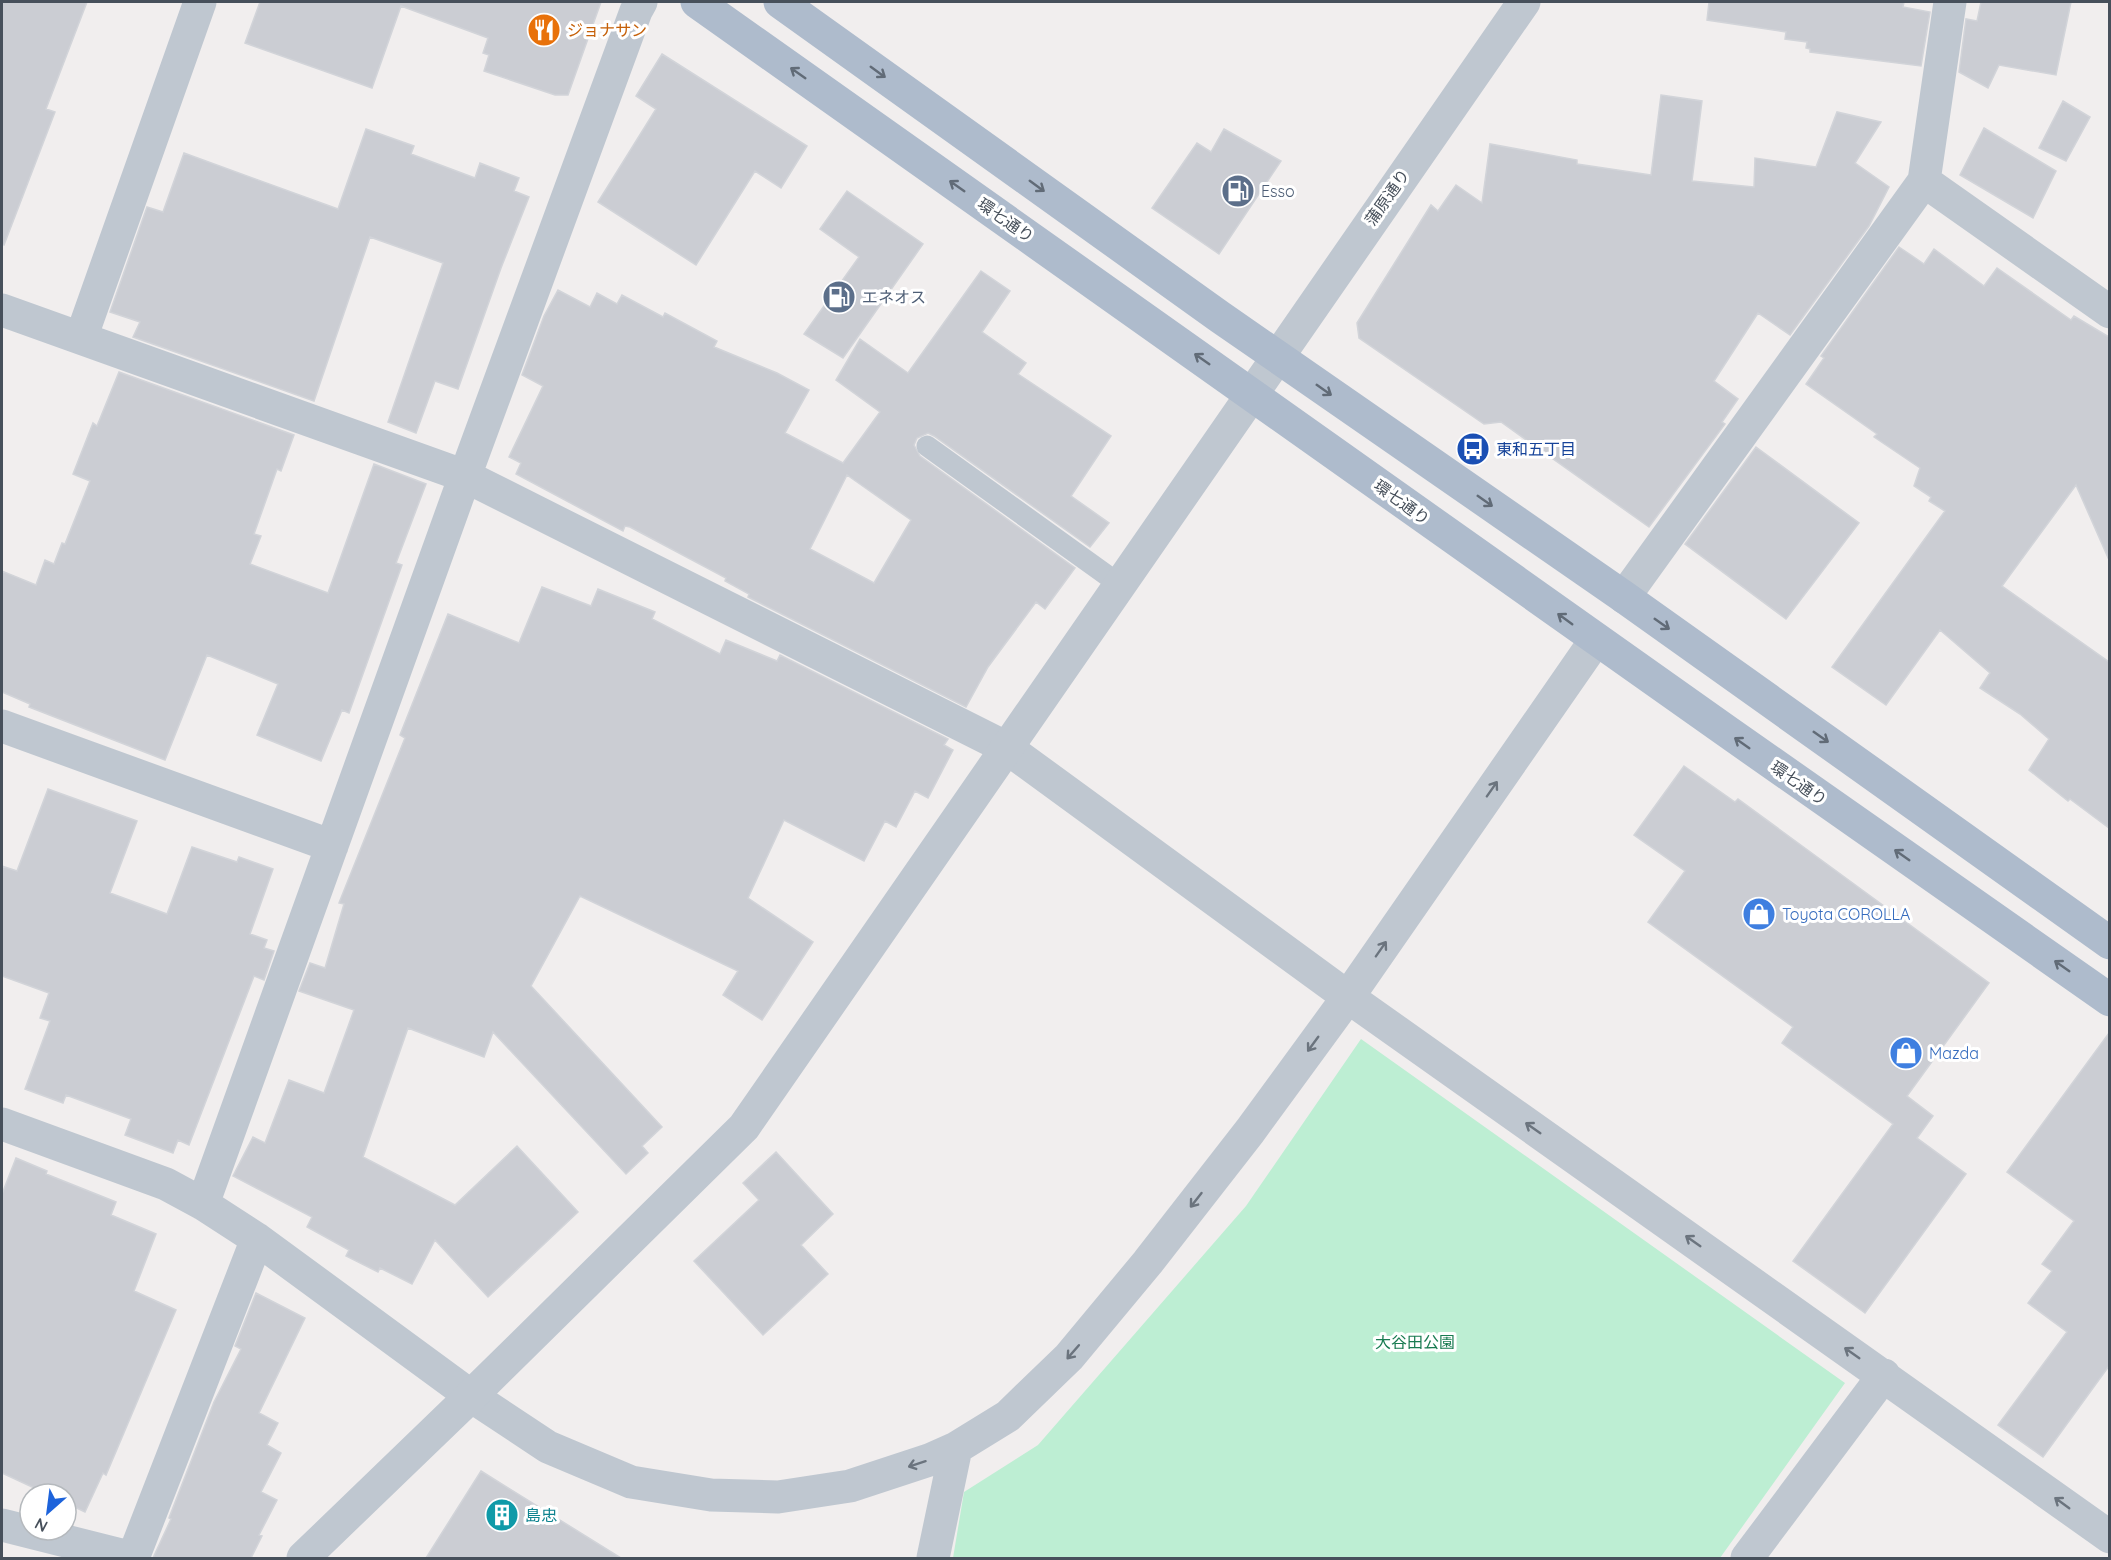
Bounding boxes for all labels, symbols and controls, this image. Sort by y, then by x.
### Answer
restaurant icon: ジョナサン [526,12,562,48]
place label: ジョナサン [567,20,647,40]
one-way arrow [870,66,886,78]
one-way arrow [791,67,807,80]
street label: 蒲原通り [1360,165,1414,229]
fuel station icon: Esso [1220,173,1256,209]
one-way arrow [950,180,966,192]
one-way arrow [1028,180,1044,192]
place label: Esso [1261,181,1295,201]
street label: 環七通り [974,193,1038,247]
fuel station icon: エネオス [821,279,857,315]
place label: エネオス [862,287,926,307]
one-way arrow [1195,353,1211,365]
one-way arrow [1316,384,1332,396]
bus stop icon: 東和五丁目 [1455,431,1491,467]
place label: 東和五丁目 [1496,439,1576,459]
street label: 環七通り [1370,475,1434,529]
one-way arrow [1476,495,1492,507]
one-way arrow [1557,613,1573,625]
one-way arrow [1654,618,1670,630]
one-way arrow [1812,731,1828,743]
one-way arrow [1734,737,1750,749]
street label: 環七通り [1767,756,1831,810]
one-way arrow [1486,781,1498,797]
one-way arrow [1894,849,1910,861]
shop icon: Toyota COROLLA [1741,896,1777,932]
place label: Toyota COROLLA [1782,904,1910,924]
one-way arrow [1375,941,1387,958]
one-way arrow [2054,960,2070,972]
shop icon: Mazda [1888,1035,1924,1071]
one-way arrow [1307,1036,1319,1052]
place label: Mazda [1929,1043,1979,1063]
one-way arrow [1526,1122,1542,1134]
one-way arrow [1190,1192,1203,1208]
one-way arrow [1685,1235,1701,1247]
park label: 大谷田公園 [1375,1332,1455,1352]
one-way arrow [1067,1344,1080,1360]
one-way arrow [1844,1347,1861,1359]
one-way arrow [908,1459,927,1470]
north arrow [18,1482,78,1542]
building icon: 島忠 [484,1497,520,1533]
one-way arrow [2054,1497,2070,1509]
place label: 島忠 [525,1505,557,1525]
text: N [31,1514,51,1537]

